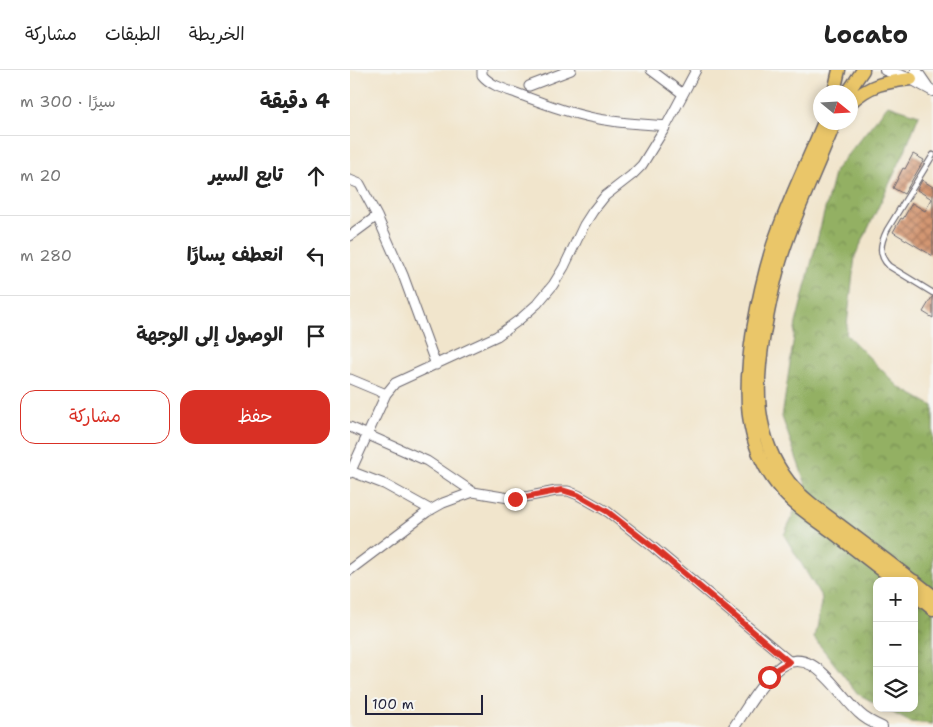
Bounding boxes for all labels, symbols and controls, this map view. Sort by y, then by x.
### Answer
text: Locato [824,19,908,51]
text: مشاركة [25,22,77,46]
text: الطبقات [105,22,161,46]
text: الخريطة [189,22,245,46]
north arrow [813,85,858,130]
text: 4 دقيقة [260,87,330,115]
text: سيرًا · 300 m [20,91,116,112]
text: تابع السير [209,162,283,187]
icon: ahead [302,162,330,190]
text: 20 m [20,165,61,186]
text: انعطف يسارًا [187,242,283,267]
icon: left [302,242,330,270]
text: 280 m [20,245,72,266]
text: الوصول إلى الوجهة [136,322,283,347]
icon: arrive [302,322,330,350]
button: مشاركة [20,390,170,444]
button: حفظ [180,390,330,444]
route end [504,488,527,511]
map controls [873,577,918,712]
button: + [873,577,918,622]
button: − [873,622,918,667]
route start [758,666,781,689]
button: layers [873,667,918,712]
scale bar [365,692,482,715]
text: 100 m [372,695,414,713]

